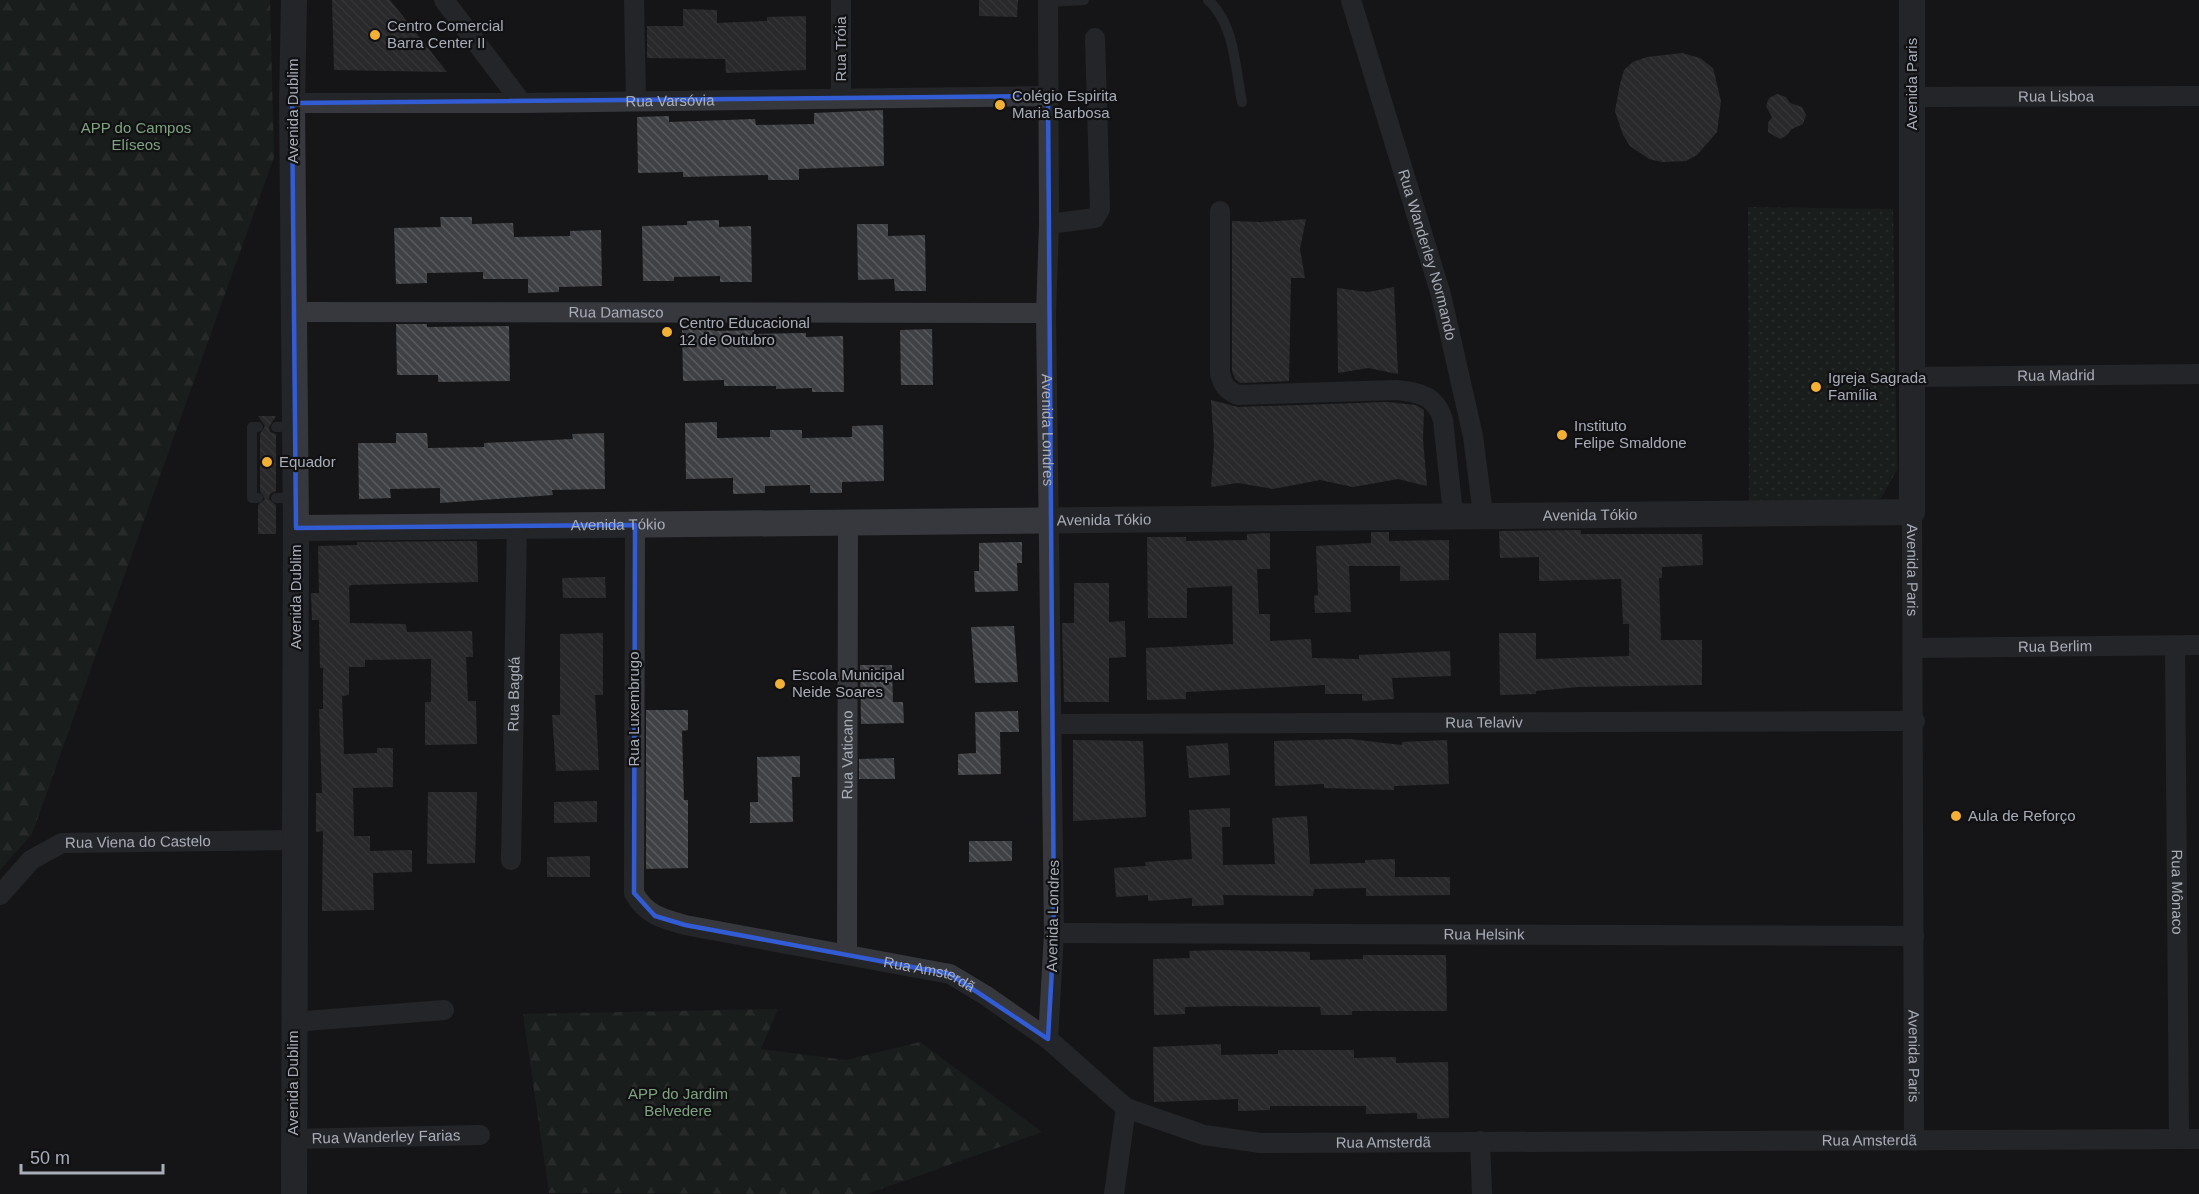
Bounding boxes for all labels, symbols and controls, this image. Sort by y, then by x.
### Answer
street label: Rua Tróia [832,16,849,82]
place label: Centro Comercial Barra Center II [387,17,504,51]
marker: Centro Comercial Barra Center II [368,28,382,42]
street label: Avenida Paris [1903,38,1920,130]
street label: Avenida Dublim [284,59,301,163]
place label: Colégio Espirita Maria Barbosa [1012,87,1118,121]
street label: Rua Lisboa [2018,87,2095,105]
street label: Rua Varsóvia [625,91,715,110]
marker: Colégio Espirita Maria Barbosa [993,98,1007,112]
park label: APP do Campos Elíseos [81,119,191,153]
street label: Rua Wanderley Normando [1395,167,1460,342]
street label: Rua Damasco [568,303,664,320]
place label: Centro Educacional 12 de Outubro [679,314,810,348]
marker: Centro Educacional 12 de Outubro [660,325,674,339]
street label: Rua Madrid [2017,366,2095,384]
place label: Igreja Sagrada Família [1828,369,1927,403]
street label: Avenida Londres [1039,374,1057,486]
marker: Igreja Sagrada Família [1809,380,1823,394]
place label: Instituto Felipe Smaldone [1574,417,1687,451]
marker: Instituto Felipe Smaldone [1555,428,1569,442]
place label: Equador [279,453,336,470]
marker: Equador [260,455,274,469]
street label: Avenida Tókio [1543,506,1637,524]
street label: Avenida Tókio [1057,511,1151,528]
street label: Avenida Tókio [571,515,665,533]
street label: Avenida Paris [1904,524,1921,616]
street label: Avenida Dublim [287,545,304,649]
street label: Rua Berlim [2018,637,2092,655]
street label: Rua Luxembrugo [625,651,642,767]
street label: Rua Bagdá [504,656,523,732]
place label: Escola Municipal Neide Soares [792,666,905,700]
marker: Escola Municipal Neide Soares [773,677,787,691]
street label: Rua Vaticano [838,710,856,800]
street label: Rua Telaviv [1445,713,1523,731]
place label: Aula de Reforço [1968,807,2076,824]
marker: Aula de Reforço [1949,809,1963,823]
street label: Rua Viena do Castelo [65,832,211,851]
street label: Rua Mônaco [2169,849,2186,935]
street label: Avenida Londres [1043,860,1062,972]
street label: Rua Helsink [1444,925,1525,943]
street label: Rua Amsterdã [882,953,979,995]
street label: Avenida Paris [1906,1010,1923,1102]
street label: Avenida Dublim [284,1031,301,1135]
park label: APP do Jardim Belvedere [628,1085,728,1119]
street label: Rua Wanderley Farias [311,1126,461,1147]
street label: Rua Amsterdã [1822,1131,1917,1149]
street label: Rua Amsterdã [1336,1133,1431,1151]
scale bar [21,1137,164,1175]
text: 50 m [30,1148,70,1168]

